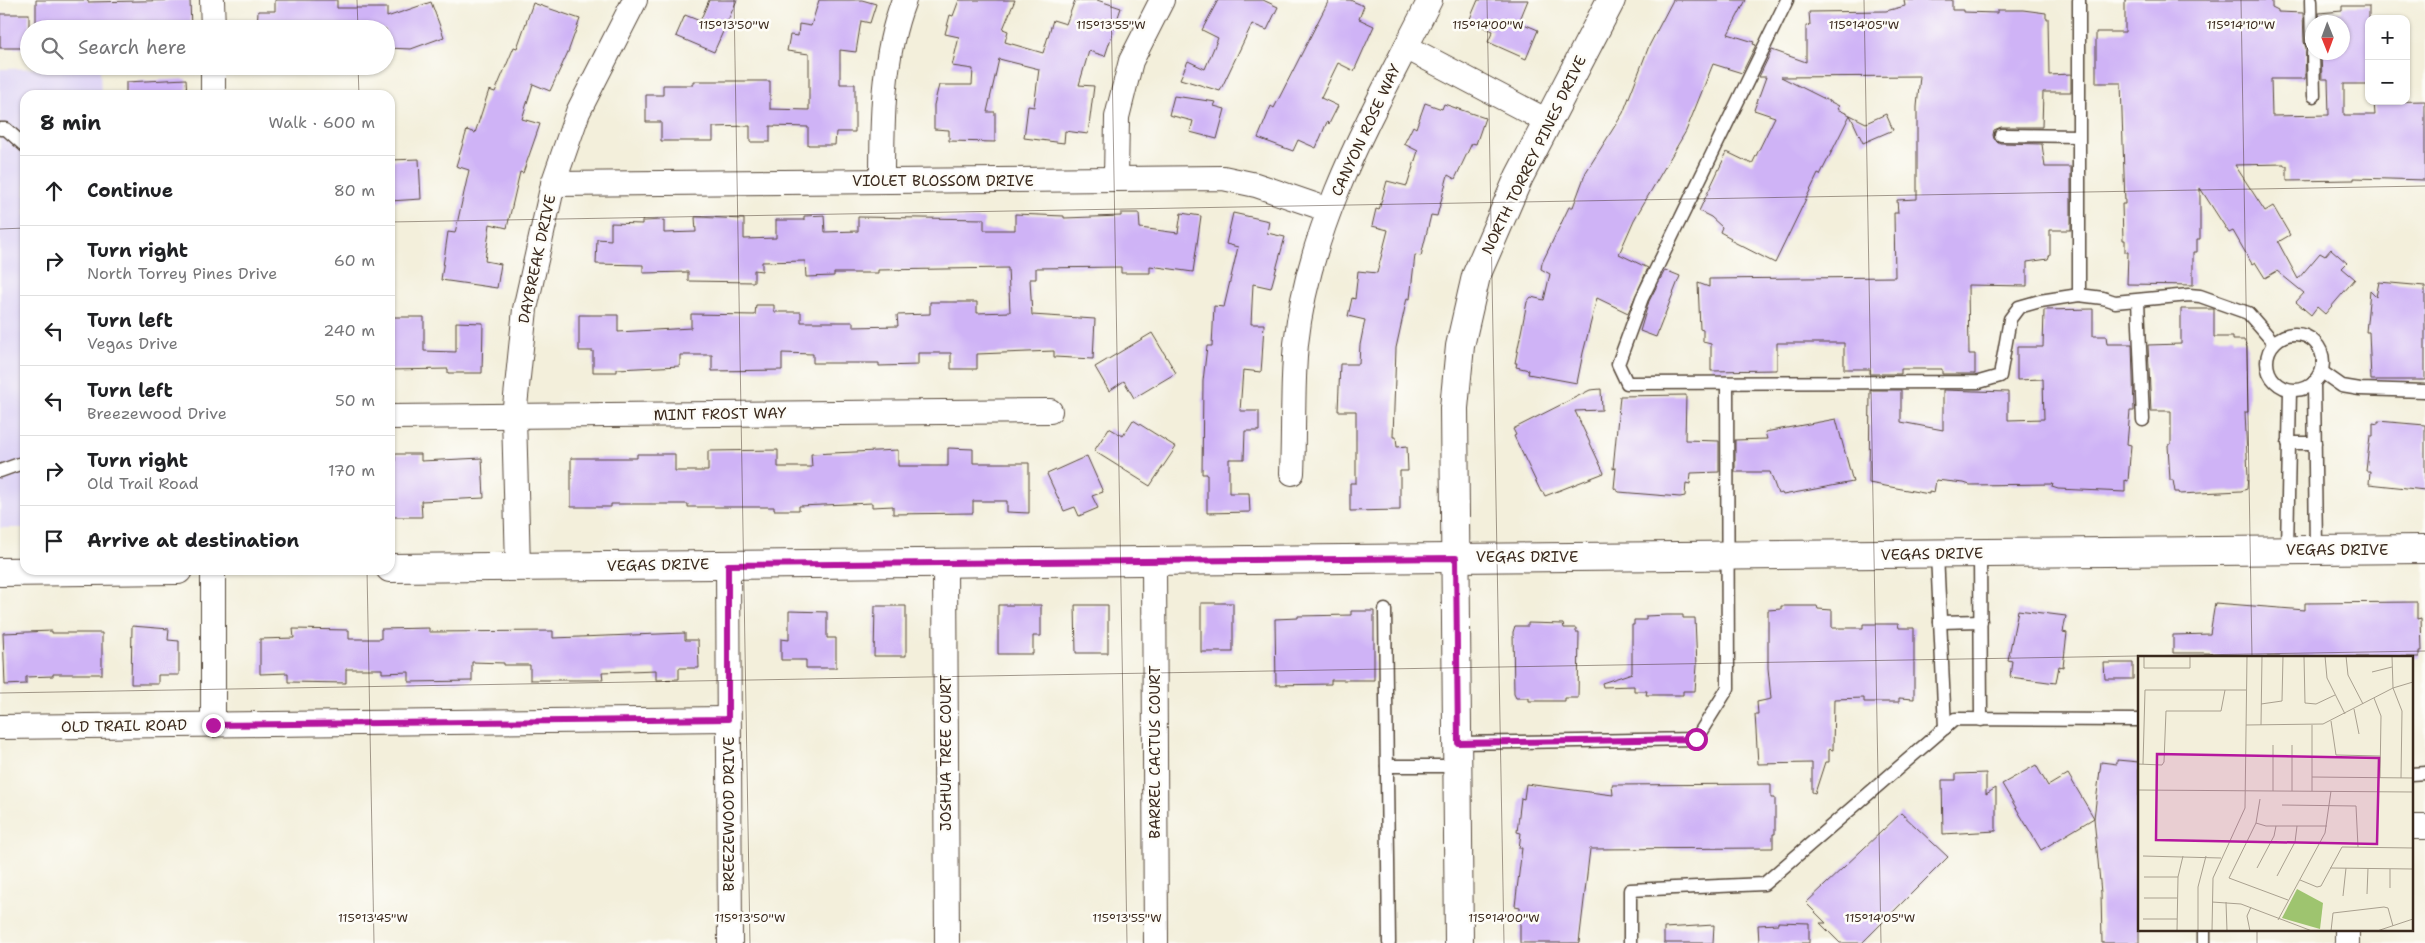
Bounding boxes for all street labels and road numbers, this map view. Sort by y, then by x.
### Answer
street label: NORTH TORREY PINES DRIVE [1477,52,1591,258]
street label: CANYON ROSE WAY [1327,61,1405,199]
street label: VIOLET BLOSSOM DRIVE [852,171,1034,191]
street label: DAYBREAK DRIVE [514,193,560,325]
street label: MINT FROST WAY [653,403,787,425]
street label: VEGAS DRIVE [2286,540,2388,560]
street label: VEGAS DRIVE [1880,543,1984,565]
street label: VEGAS DRIVE [1476,547,1578,567]
street label: VEGAS DRIVE [606,554,710,576]
street label: BARREL CACTUS COURT [1145,665,1165,839]
street label: JOSHUA TREE COURT [936,675,956,831]
street label: OLD TRAIL ROAD [61,715,187,737]
street label: BREEZEWOOD DRIVE [719,737,739,891]

